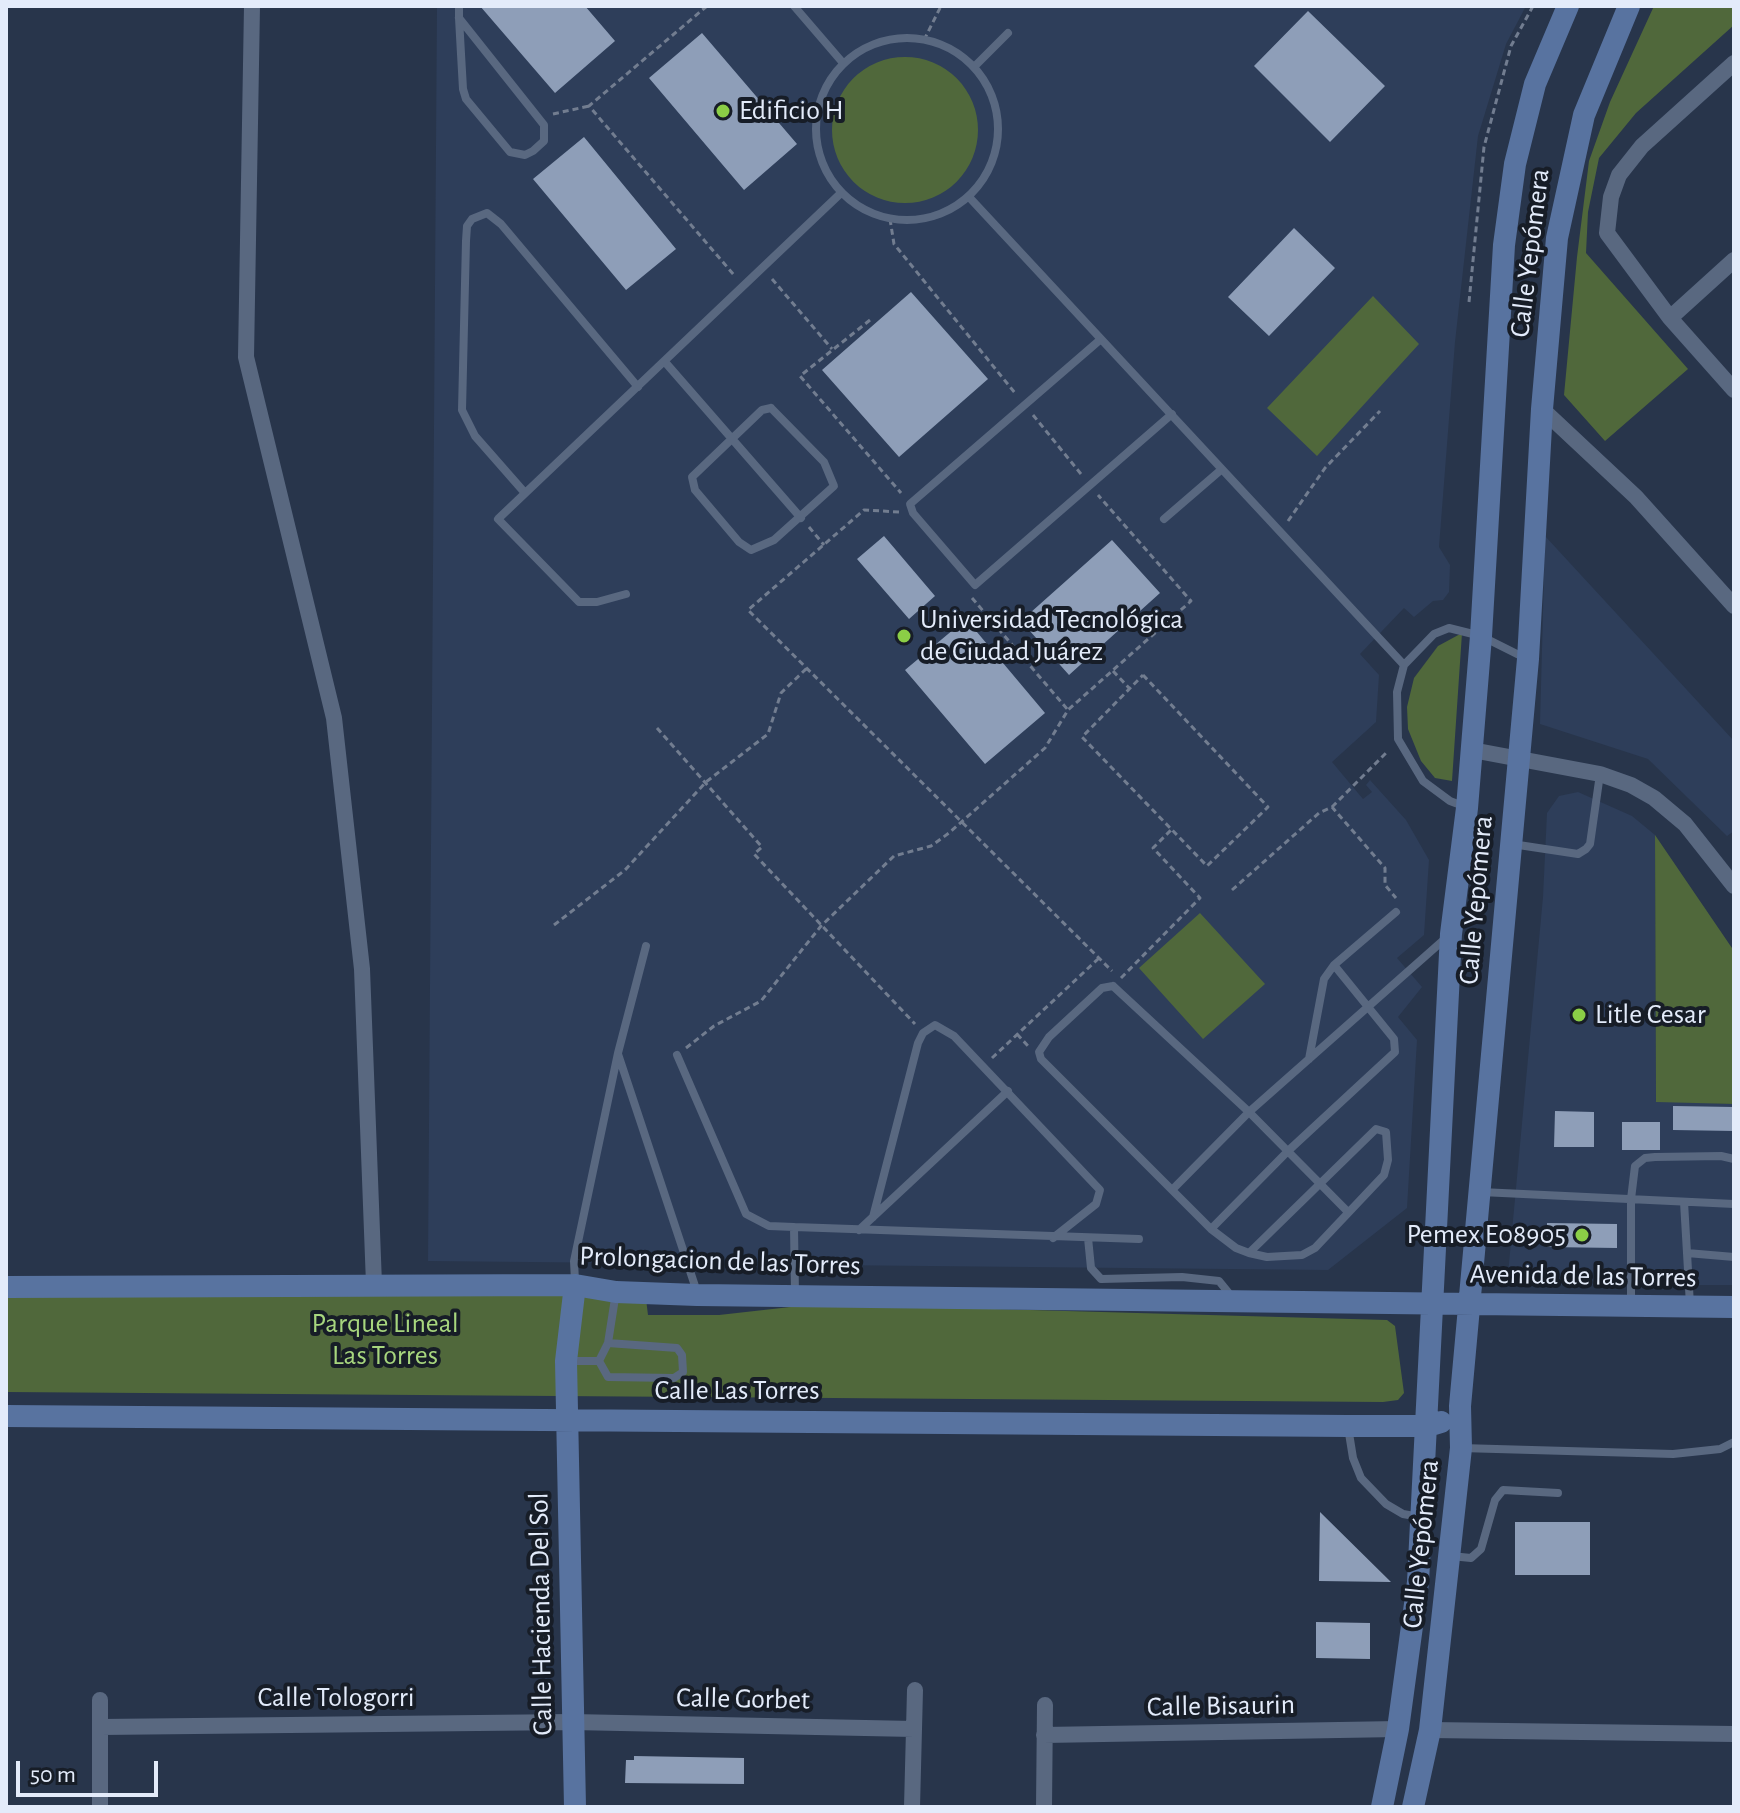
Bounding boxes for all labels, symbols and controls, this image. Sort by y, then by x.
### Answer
place label: Edificio H [739,94,844,128]
marker: Edificio H [714,102,732,120]
street label: Calle Yepómera [1503,167,1557,339]
place label: Universidad Tecnológica de Ciudad Juárez [920,603,1183,669]
marker: Universidad Tecnológica de Ciudad Juárez [895,627,913,645]
street label: Calle Yepómera [1452,814,1500,986]
place label: Litle Cesar [1595,998,1706,1032]
marker: Litle Cesar [1570,1006,1588,1024]
place label: Pemex E08905 [1406,1218,1566,1252]
marker: Pemex E08905 [1573,1226,1591,1244]
street label: Prolongacion de las Torres [579,1239,861,1283]
street label: Avenida de las Torres [1469,1257,1697,1295]
park label: Parque Lineal Las Torres [311,1307,459,1373]
street label: Calle Las Torres [654,1374,820,1408]
street label: Calle Yepómera [1395,1458,1447,1630]
street label: Calle Hacienda Del Sol [522,1492,560,1736]
street label: Calle Tologorri [257,1681,415,1715]
street label: Calle Gorbet [676,1681,810,1717]
street label: Calle Bisaurin [1147,1688,1295,1724]
scale bar [20,1745,162,1795]
text: 50 m [30,1763,76,1787]

